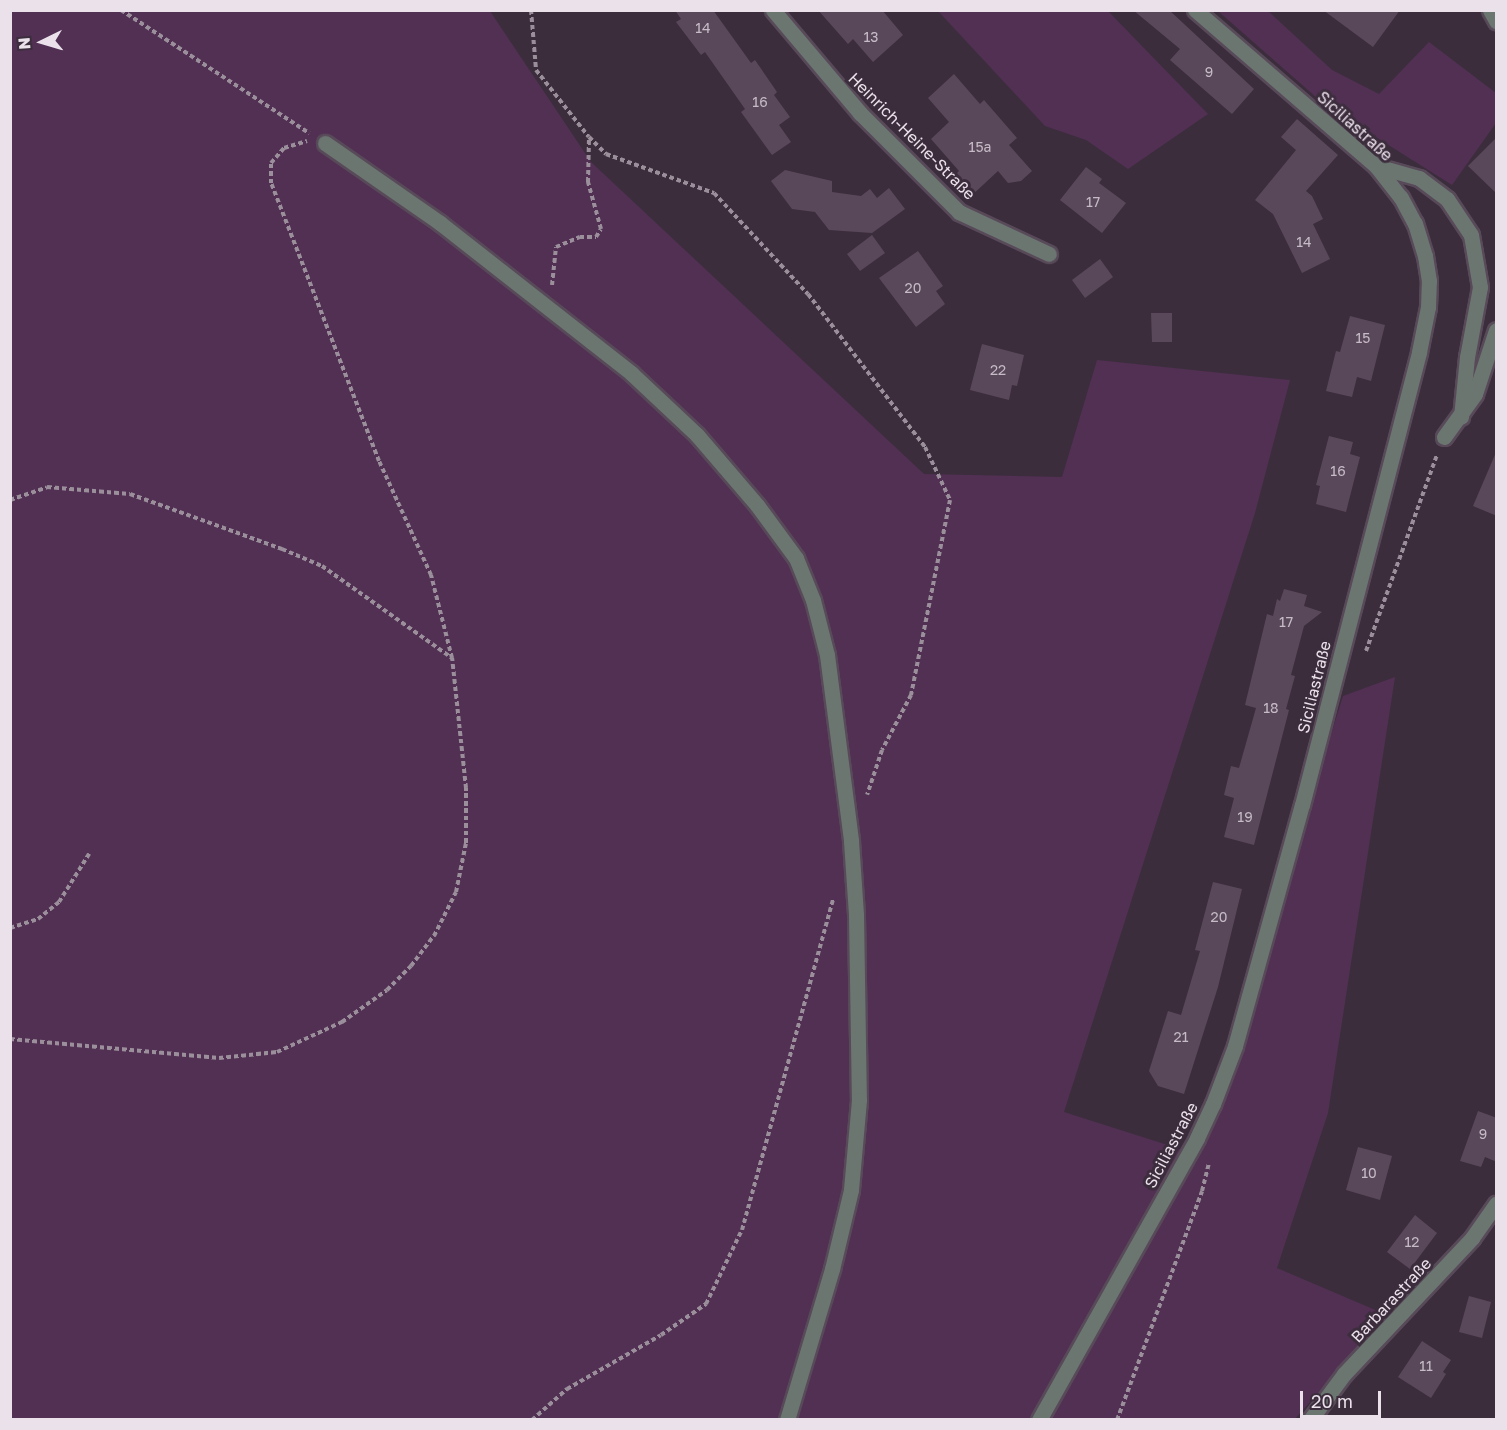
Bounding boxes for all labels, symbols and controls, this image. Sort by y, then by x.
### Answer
north arrow [12,12,72,72]
house number: 14 [695,20,711,36]
house number: 13 [864,29,878,45]
text: N [14,37,35,51]
house number: 9 [1205,64,1213,80]
street label: Heinrich-Heine-Straße [845,69,979,203]
street label: Siciliastraße [1313,87,1397,165]
house number: 16 [752,94,768,110]
house number: 15a [969,139,991,155]
house number: 17 [1086,194,1100,210]
house number: 14 [1296,234,1312,250]
house number: 20 [905,280,921,296]
house number: 15 [1356,330,1370,346]
house number: 22 [990,362,1006,378]
house number: 16 [1330,463,1346,479]
house number: 17 [1279,614,1293,630]
street label: Siciliastraße [1293,639,1335,735]
house number: 18 [1263,700,1279,716]
house number: 19 [1237,809,1253,825]
house number: 20 [1211,909,1227,925]
house number: 21 [1174,1029,1188,1045]
street label: Siciliastraße [1140,1099,1202,1191]
house number: 9 [1479,1126,1487,1142]
house number: 10 [1361,1165,1377,1181]
house number: 12 [1405,1234,1419,1250]
street label: Barbarastraße [1347,1254,1435,1346]
house number: 11 [1419,1358,1433,1374]
scale bar [1303,1379,1384,1417]
text: 20 m [1311,1390,1353,1412]

